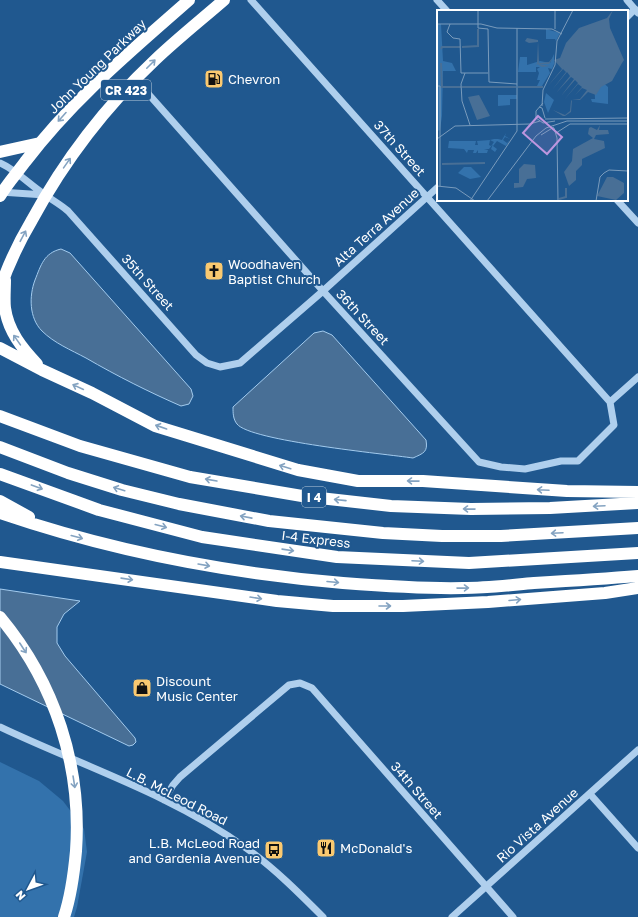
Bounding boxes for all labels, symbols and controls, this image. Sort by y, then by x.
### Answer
inset map [437,10,628,201]
street label: John Young Parkway [45,15,150,117]
one-way arrow [146,59,156,69]
fuel station icon: Chevron [203,68,225,90]
place label: Chevron [228,71,280,87]
road number: CR 423 [101,80,151,100]
one-way arrow [57,112,67,122]
street label: 37th Street [371,117,429,179]
one-way arrow [63,158,71,169]
street label: Alta Terra Avenue [330,185,422,269]
one-way arrow [19,230,27,242]
street label: 35th Street [119,251,177,313]
place label: Woodhaven Baptist Church [228,256,321,287]
church icon: Woodhaven Baptist Church [203,260,225,282]
street label: 36th Street [333,286,393,348]
one-way arrow [13,335,21,346]
one-way arrow [72,383,84,390]
one-way arrow [155,423,167,431]
one-way arrow [279,462,291,470]
one-way arrow [205,476,218,484]
one-way arrow [407,477,420,485]
one-way arrow [30,484,42,492]
one-way arrow [113,485,126,492]
one-way arrow [537,486,550,493]
road number: I 4 [302,487,326,507]
one-way arrow [334,496,347,504]
one-way arrow [593,502,606,509]
one-way arrow [463,505,476,513]
one-way arrow [240,513,253,521]
one-way arrow [154,523,167,530]
street label: I-4 Express [281,527,352,551]
one-way arrow [551,529,564,536]
one-way arrow [70,534,83,542]
one-way arrow [281,546,294,554]
one-way arrow [411,557,424,564]
one-way arrow [197,562,210,570]
one-way arrow [120,575,133,583]
one-way arrow [326,578,339,586]
one-way arrow [456,584,469,592]
one-way arrow [249,594,262,602]
one-way arrow [508,596,521,603]
one-way arrow [378,602,391,610]
one-way arrow [19,643,28,654]
place label: Discount Music Center [156,673,238,704]
shop icon: Discount Music Center [131,677,153,699]
street label: 34th Street [388,758,446,822]
street label: L.B. McLeod Road [124,764,230,828]
one-way arrow [70,775,78,788]
street label: Rio Vista Avenue [493,784,581,866]
place label: L.B. McLeod Road and Gardenia Avenue [128,835,260,866]
restaurant icon: McDonald's [315,837,337,859]
bus stop icon: L.B. McLeod Road and Gardenia Avenue [263,839,285,861]
place label: McDonald's [340,840,412,856]
north arrow [8,869,48,909]
text: N [12,888,28,903]

